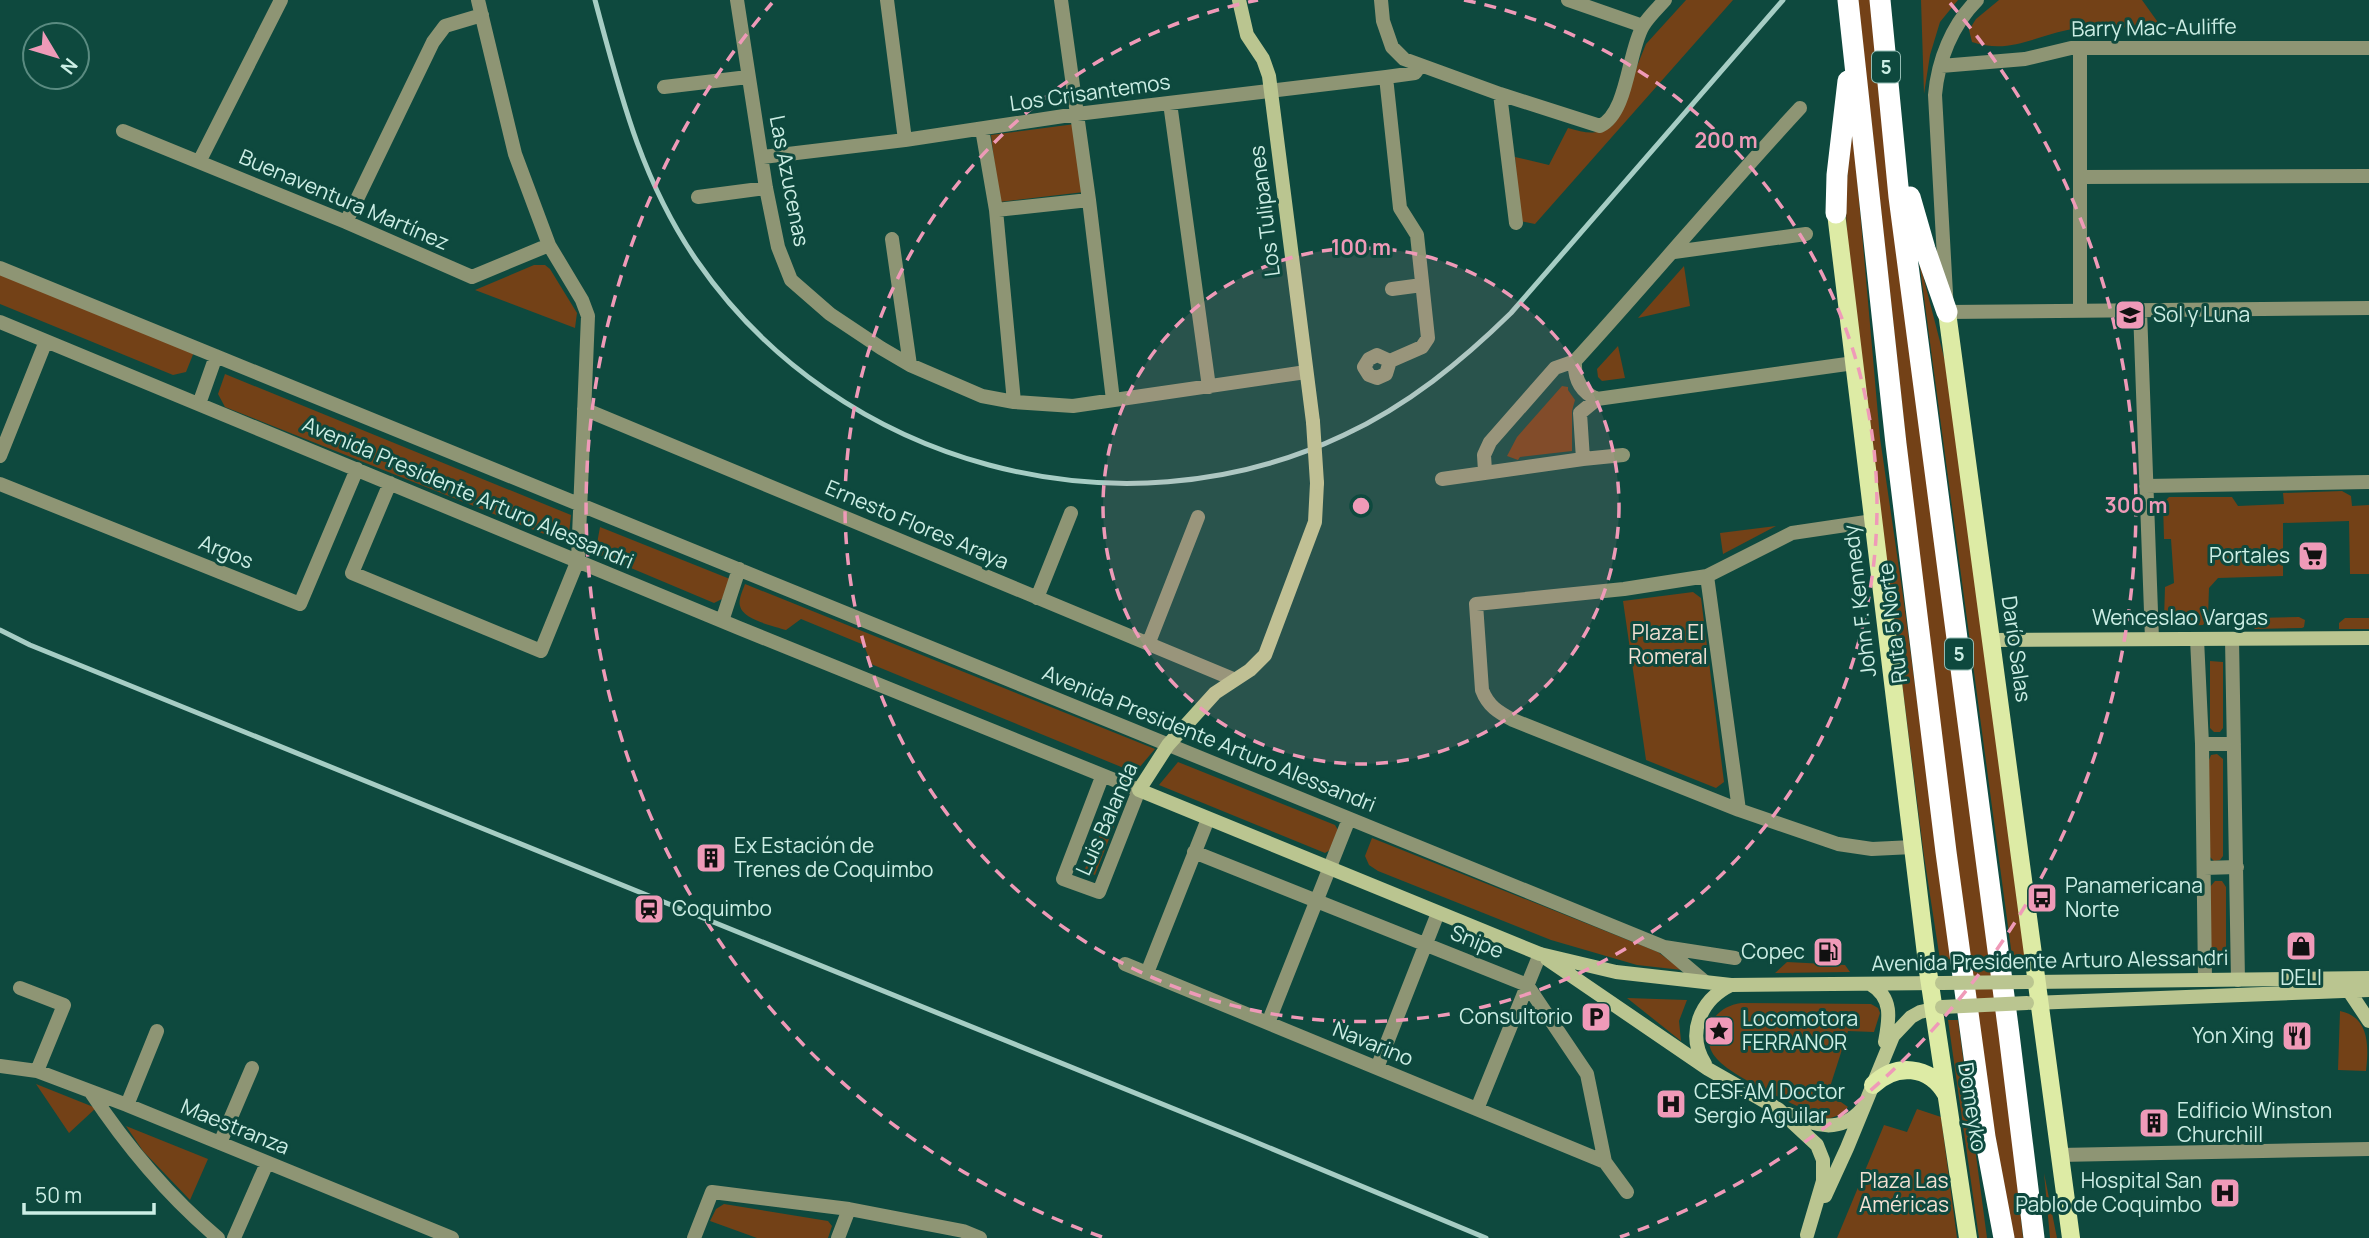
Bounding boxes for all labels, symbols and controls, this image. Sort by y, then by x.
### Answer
street label: Barry Mac-Auliffe [2071,12,2237,42]
north arrow [21,21,91,91]
road number: 5 [1872,52,1900,82]
text: N [55,53,84,80]
street label: Los Crisantemos [1008,67,1172,117]
street label: Las Azucenas [764,113,816,249]
text: 200 m [1694,126,1758,154]
street label: Buenaventura Martínez [235,142,454,256]
street label: Los Tulipanes [1242,144,1286,278]
text: 100 m [1331,233,1391,261]
school or university icon: Sol y Luna [2113,298,2147,332]
place label: Sol y Luna [2153,300,2250,328]
street label: Avenida Presidente Arturo Alessandri [299,409,638,575]
street label: Ernesto Flores Araya [822,473,1013,575]
text: 300 m [2105,491,2167,519]
centre of rings [1349,494,1373,518]
street label: John F. Kennedy [1836,523,1882,679]
street label: Argos [195,528,258,575]
supermarket icon: Portales [2296,539,2330,573]
place label: Portales [2209,541,2290,569]
street label: Ruta 5 Norte [1871,561,1913,685]
street label: Darío Salas [1996,594,2038,704]
street label: Wenceslao Vargas [2092,603,2268,631]
park label: Plaza El Romeral [1628,618,1708,670]
road number: 5 [1945,638,1973,670]
street label: Avenida Presidente Arturo Alessandri [1039,658,1380,818]
street label: Luis Balanda [1069,758,1143,880]
place label: Ex Estación de Trenes de Coquimbo [734,831,934,883]
building icon: Ex Estación de Trenes de Coquimbo [694,841,728,875]
place label: Panamericana Norte [2065,871,2203,923]
bus stop icon: Panamericana Norte [2025,881,2059,915]
station icon: Coquimbo [632,892,666,926]
place label: Coquimbo [672,894,772,922]
street label: Snipe [1447,918,1508,964]
shop icon: DELI [2284,929,2318,963]
fuel station icon: Copec [1811,935,1845,969]
place label: Copec [1741,937,1805,965]
street label: Avenida Presidente Arturo Alessandri [1871,943,2229,977]
place label: DELI [2280,963,2322,991]
parking icon: Consultorio [1579,1000,1613,1034]
place label: Consultorio [1459,1002,1573,1030]
place label: Locomotora FERRANOR [1742,1004,1858,1056]
street label: Navarino [1329,1014,1418,1072]
place icon: Locomotora FERRANOR [1702,1014,1736,1048]
restaurant icon: Yon Xing [2280,1019,2314,1053]
place label: Yon Xing [2192,1021,2274,1049]
street label: Domeyko [1952,1060,1994,1153]
place label: CESFAM Doctor Sergio Aguilar [1694,1077,1845,1129]
hospital icon: CESFAM Doctor Sergio Aguilar [1654,1087,1688,1121]
street label: Maestranza [177,1092,294,1160]
place label: Edificio Winston Churchill [2177,1096,2332,1148]
building icon: Edificio Winston Churchill [2137,1106,2171,1140]
park label: Plaza Las Américas [1859,1166,1949,1218]
place label: Hospital San Pablo de Coquimbo [2015,1166,2202,1218]
scale bar [24,1172,154,1216]
hospital icon: Hospital San Pablo de Coquimbo [2208,1176,2242,1210]
text: 50 m [35,1181,82,1209]

